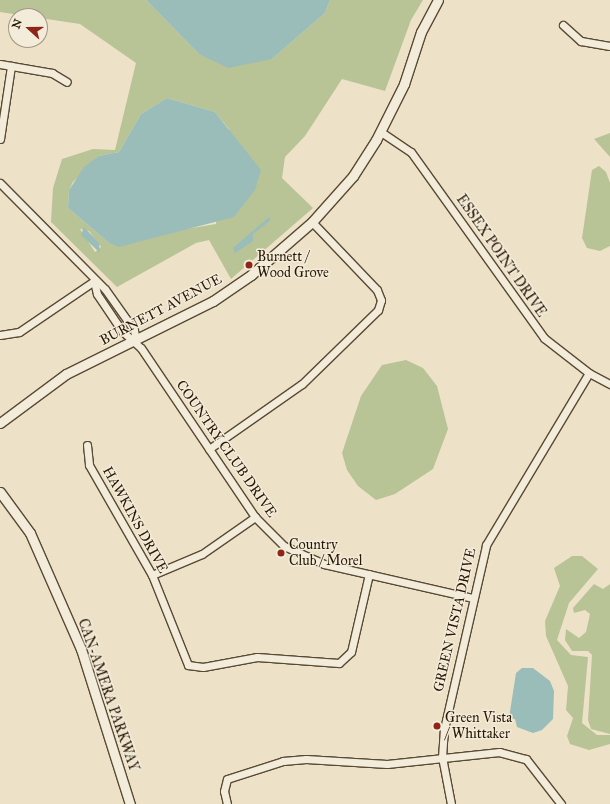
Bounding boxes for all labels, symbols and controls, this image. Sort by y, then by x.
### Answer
north arrow [8,8,48,48]
text: N [10,17,25,31]
street label: ESSEX POINT DRIVE [452,192,550,320]
place label: Burnett / Wood Grove [257,249,329,282]
marker: Burnett / Wood Grove [244,260,254,270]
street label: BURNETT AVENUE [97,271,225,349]
street label: COUNTRY CLUB DRIVE [172,377,280,521]
street label: HAWKINS DRIVE [99,464,171,576]
place label: Country Club / Morel [289,537,362,570]
street label: GREEN VISTA DRIVE [430,546,480,694]
marker: Country Club / Morel [276,548,286,558]
street label: CAN-AMERA PARKWAY [74,617,142,773]
place label: Green Vista / Whittaker [445,710,512,742]
marker: Green Vista / Whittaker [432,721,442,731]

